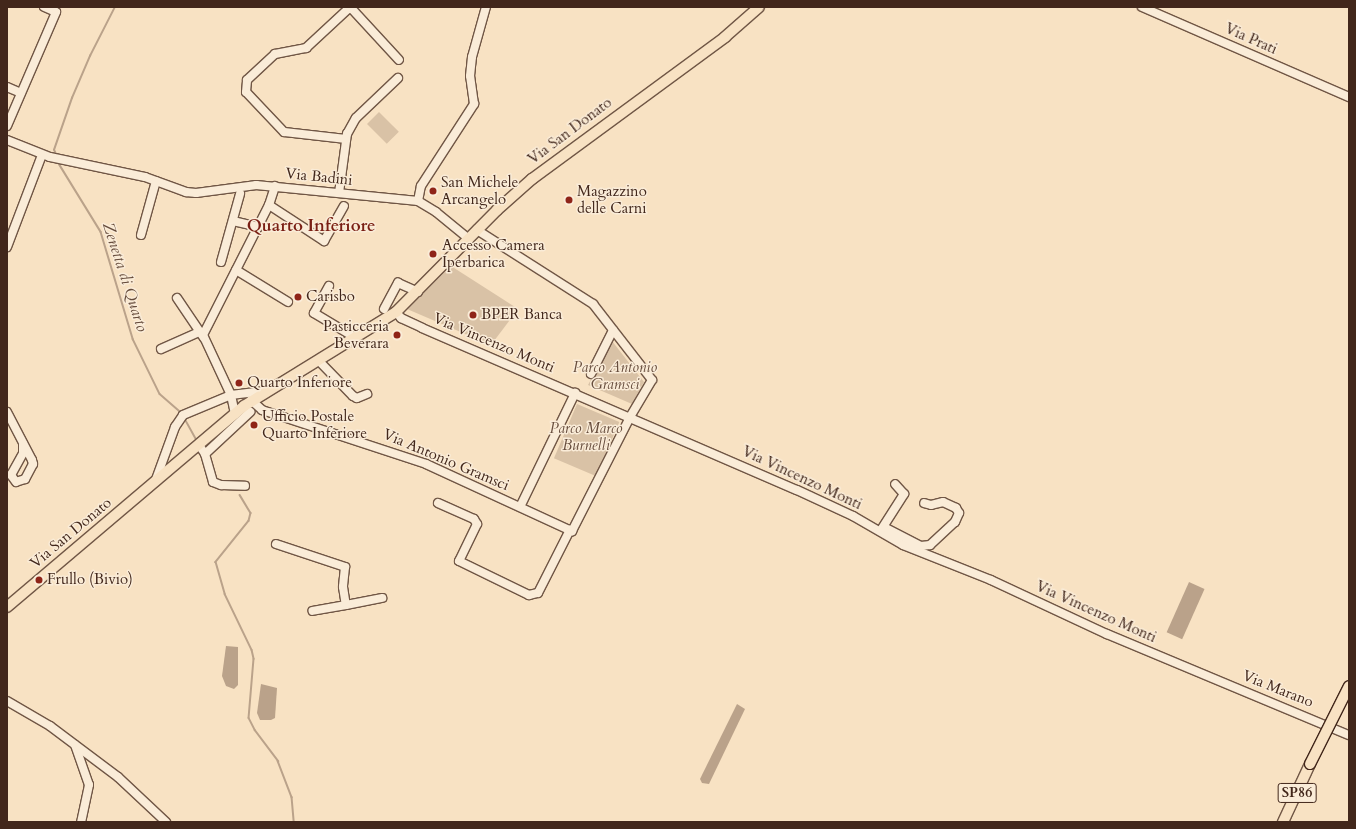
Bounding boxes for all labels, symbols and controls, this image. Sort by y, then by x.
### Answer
street label: Via Prati [1222,19,1280,59]
street label: Via San Donato [524,94,616,168]
street label: Via Badini [285,165,353,189]
place label: San Michele Arcangelo [441,173,518,208]
place label: Magazzino delle Carni [577,182,647,217]
marker: San Michele Arcangelo [428,186,438,196]
marker: Magazzino delle Carni [564,195,574,205]
district label: Quarto Inferiore [247,216,375,236]
water label: Zenetta di Quarto [98,220,152,334]
place label: Accesso Camera Iperbarica [442,236,545,271]
marker: Accesso Camera Iperbarica [427,248,439,260]
place label: Carisbo [306,288,355,306]
marker: Carisbo [293,292,303,302]
place label: BPER Banca [481,306,562,324]
street label: Via Vincenzo Monti [431,309,557,377]
marker: BPER Banca [468,310,478,320]
place label: Pasticceria Beverara [323,317,389,352]
marker: Pasticceria Beverara [392,330,402,340]
park label: Parco Antonio Gramsci [573,358,657,393]
place label: Quarto Inferiore [247,374,352,392]
marker: Quarto Inferiore [234,378,244,388]
place label: Ufficio Postale Quarto Inferiore [262,407,367,442]
park label: Parco Marco Burnelli [549,419,623,454]
marker: Ufficio Postale Quarto Inferiore [249,420,259,430]
street label: Via Antonio Gramsci [380,425,512,495]
street label: Via Vincenzo Monti [739,442,865,514]
street label: Via San Donato [27,494,115,572]
place label: Frullo (Bivio) [47,571,133,589]
marker: Frullo (Bivio) [34,575,44,585]
street label: Via Vincenzo Monti [1033,577,1159,647]
street label: Via Marano [1240,667,1316,711]
road number: SP86 [1277,781,1317,805]

